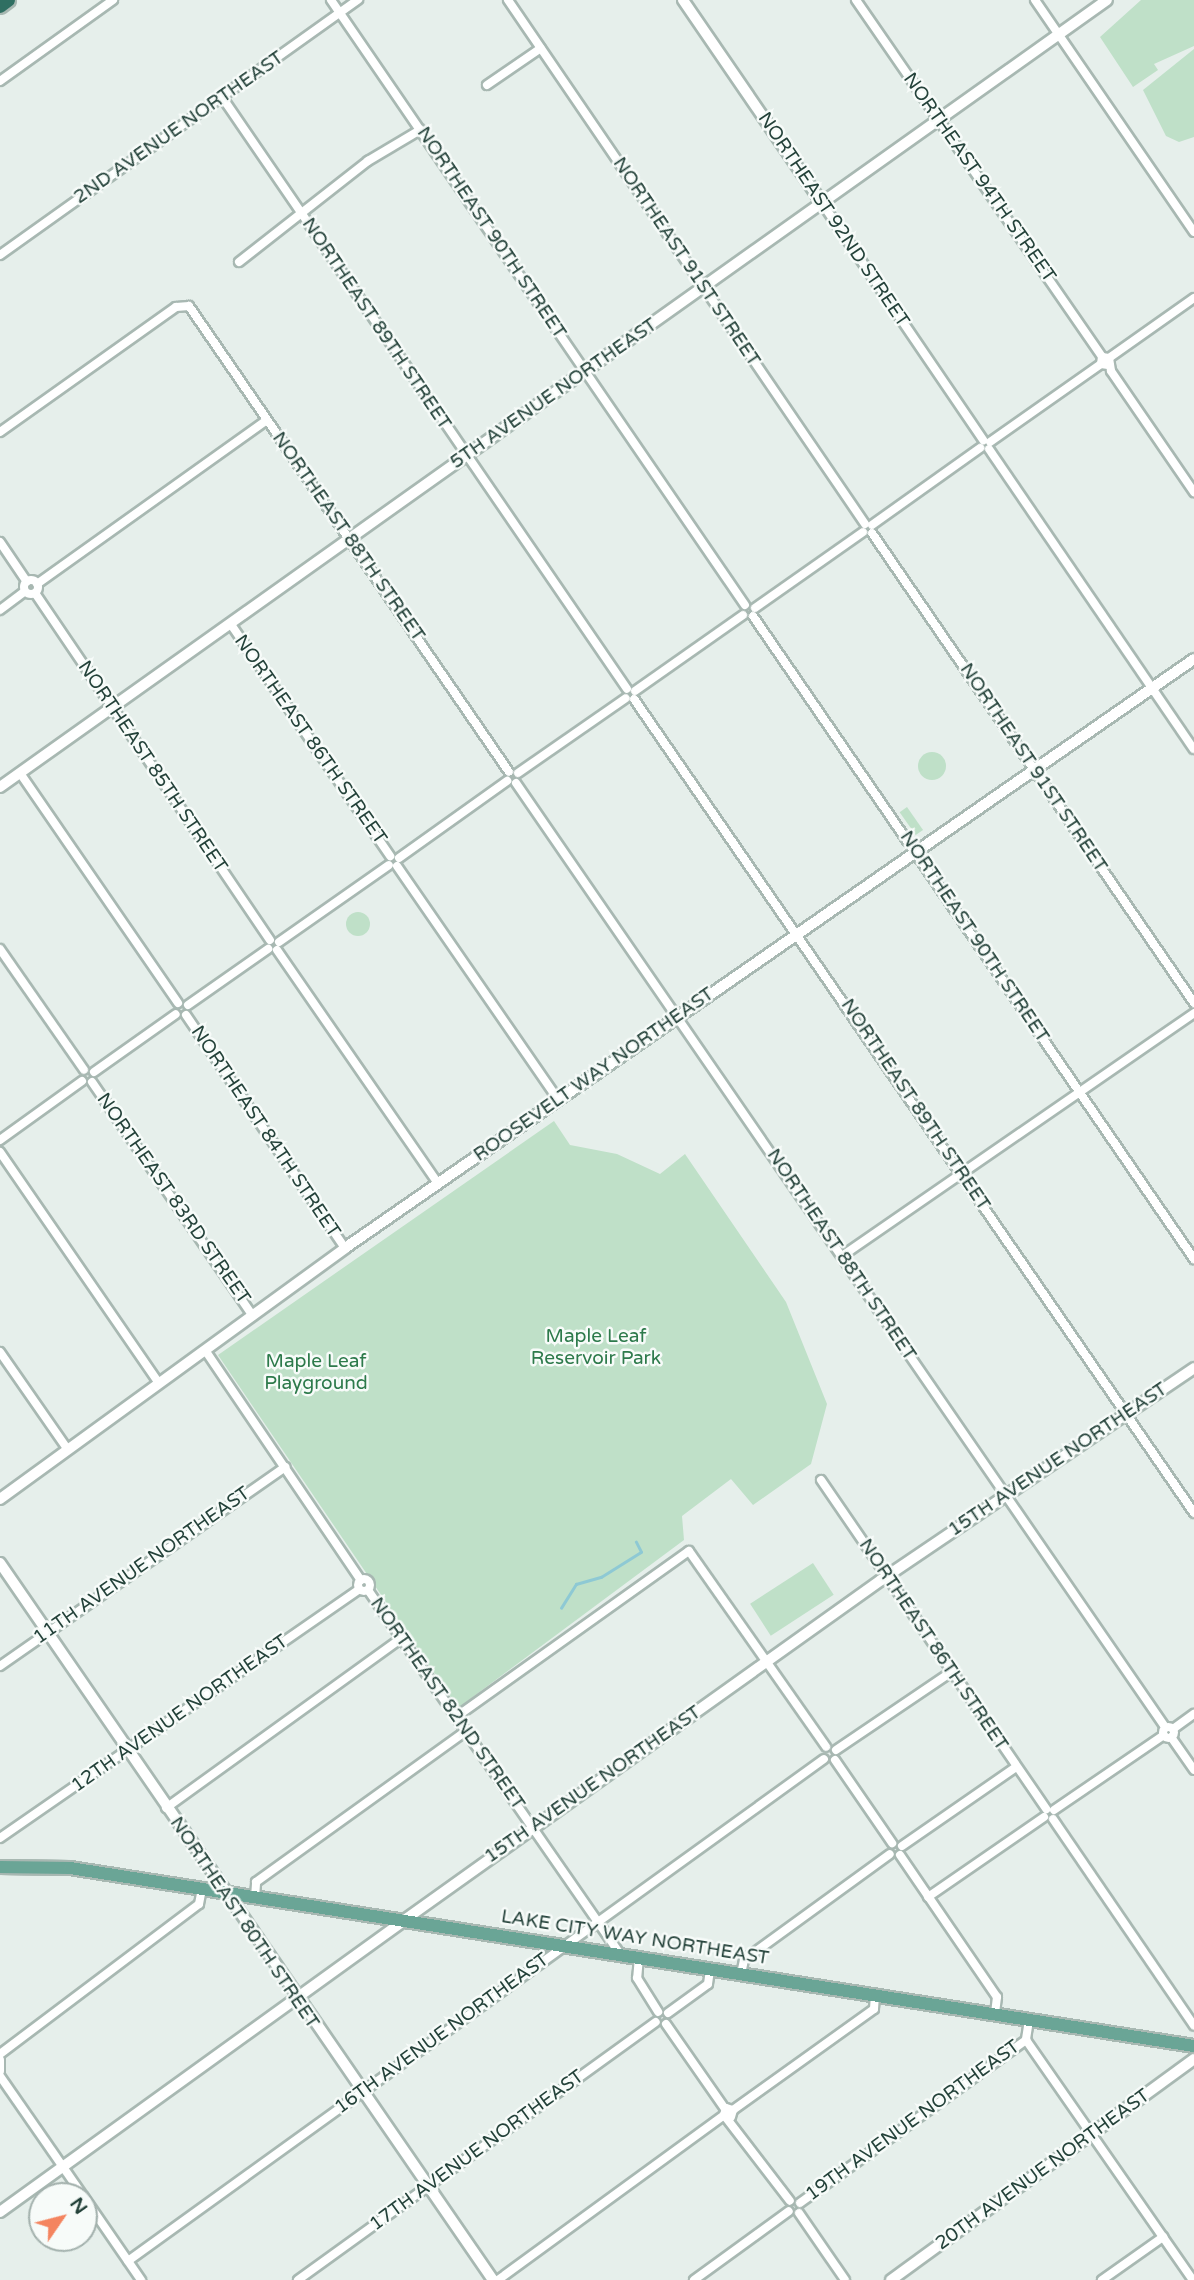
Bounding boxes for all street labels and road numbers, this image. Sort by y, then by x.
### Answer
street label: 2ND AVENUE NORTHEAST [70,47,288,209]
street label: NORTHEAST 94TH STREET [898,69,1060,287]
street label: NORTHEAST 92ND STREET [752,108,914,332]
street label: NORTHEAST 90TH STREET [411,123,571,343]
street label: NORTHEAST 91ST STREET [607,153,765,371]
street label: NORTHEAST 89TH STREET [296,214,456,434]
street label: 5TH AVENUE NORTHEAST [446,314,662,474]
street label: NORTHEAST 88TH STREET [267,428,429,646]
street label: NORTHEAST 86TH STREET [229,631,391,849]
street label: NORTHEAST 85TH STREET [72,657,232,877]
street label: NORTHEAST 91ST STREET [954,659,1112,877]
street label: NORTHEAST 90TH STREET [894,827,1054,1047]
street label: ROOSEVELT WAY NORTHEAST [470,983,718,1167]
street label: NORTHEAST 89TH STREET [835,995,995,1215]
street label: NORTHEAST 84TH STREET [185,1022,345,1242]
street label: NORTHEAST 83RD STREET [91,1089,255,1309]
street label: NORTHEAST 88TH STREET [761,1145,921,1365]
street label: 15TH AVENUE NORTHEAST [944,1378,1172,1542]
street label: 11TH AVENUE NORTHEAST [29,1482,255,1650]
street label: NORTHEAST 86TH STREET [853,1535,1013,1755]
street label: NORTHEAST 82ND STREET [365,1593,529,1815]
street label: 12TH AVENUE NORTHEAST [67,1630,293,1798]
street label: 15TH AVENUE NORTHEAST [480,1701,706,1869]
street label: NORTHEAST 80TH STREET [164,1813,324,2033]
street label: LAKE CITY WAY NORTHEAST [499,1906,771,1970]
street label: 16TH AVENUE NORTHEAST [330,1949,554,2119]
street label: 19TH AVENUE NORTHEAST [801,2036,1025,2206]
street label: 17TH AVENUE NORTHEAST [365,2066,589,2236]
street label: 20TH AVENUE NORTHEAST [931,2085,1155,2255]

